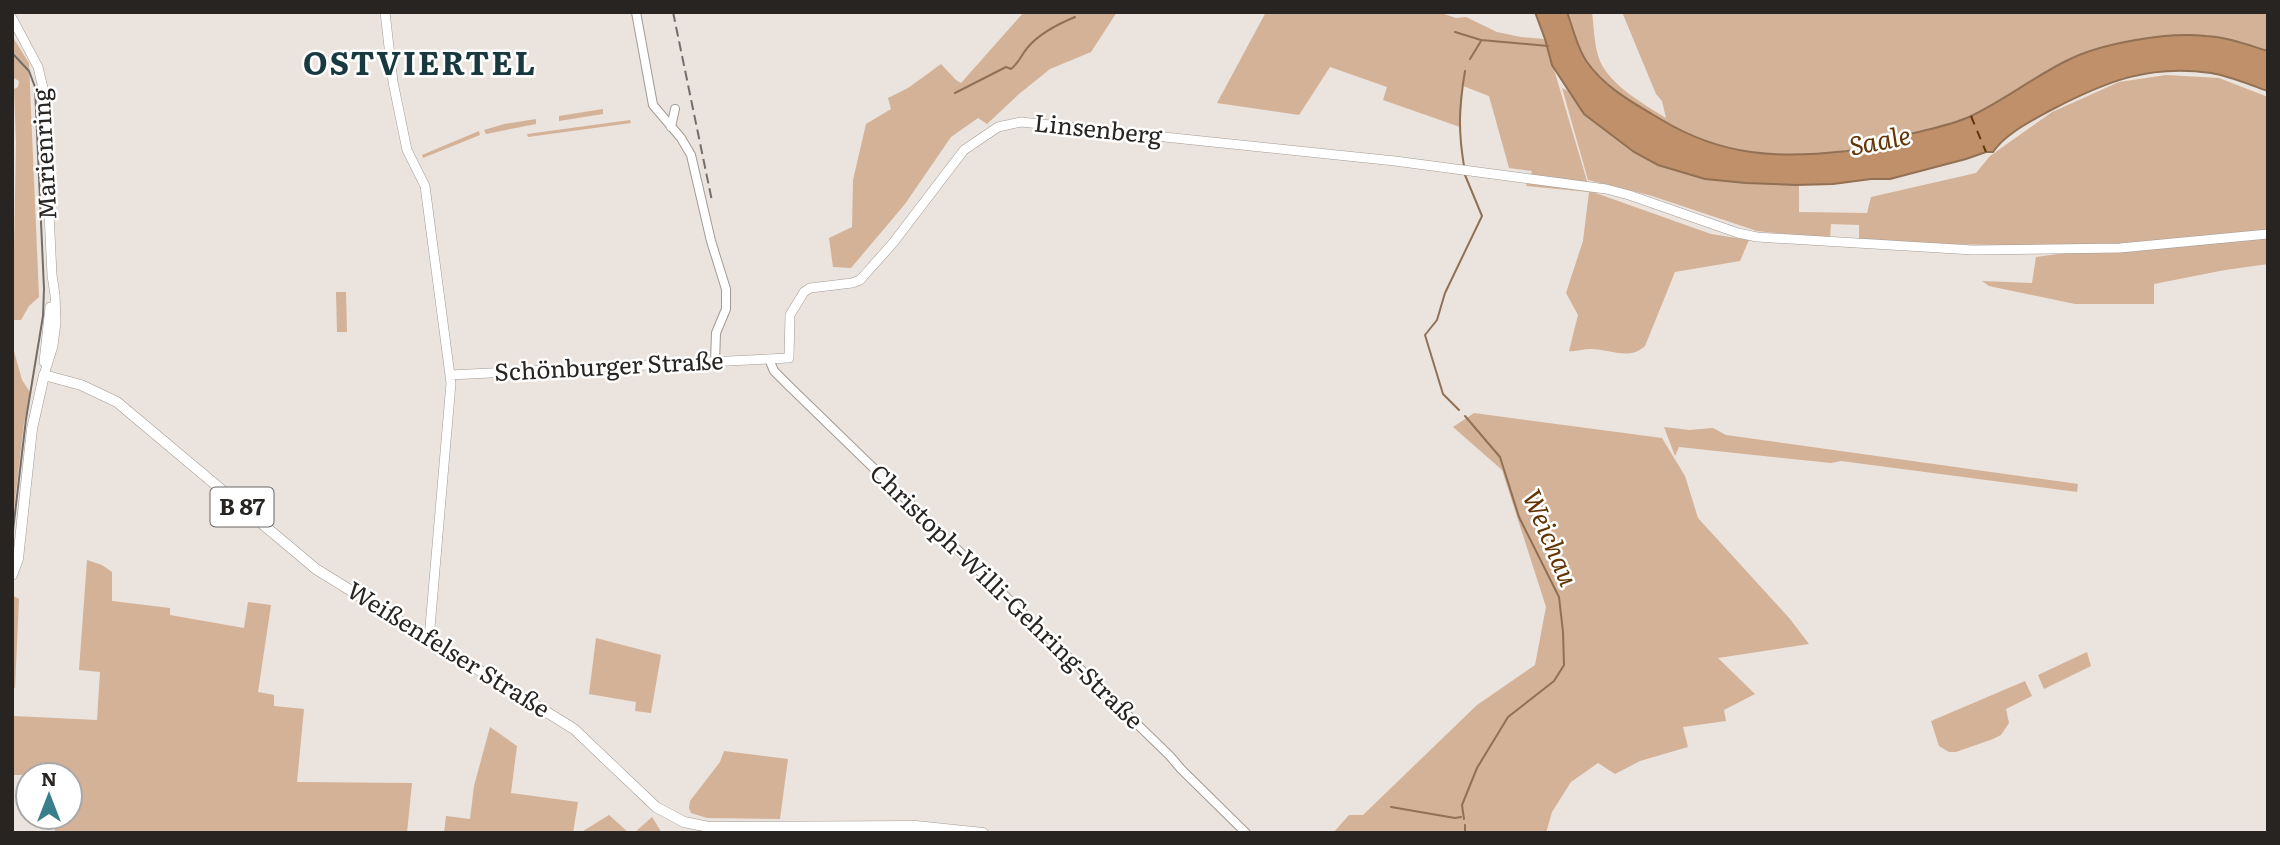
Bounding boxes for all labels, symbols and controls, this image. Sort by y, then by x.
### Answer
district label: OSTVIERTEL [303,37,537,85]
street label: Marienring [22,87,63,221]
street label: Linsenberg [1032,103,1165,152]
water label: Saale [1845,114,1914,164]
street label: Schönburger Straße [493,341,724,388]
street label: Christoph-Willi-Gehring-Straße [863,455,1152,736]
water label: Weichau [1515,483,1590,592]
road number: B 87 [210,488,274,526]
street label: Weißenfelser Straße [341,571,558,725]
north arrow [14,761,84,831]
text: N [41,764,57,792]

